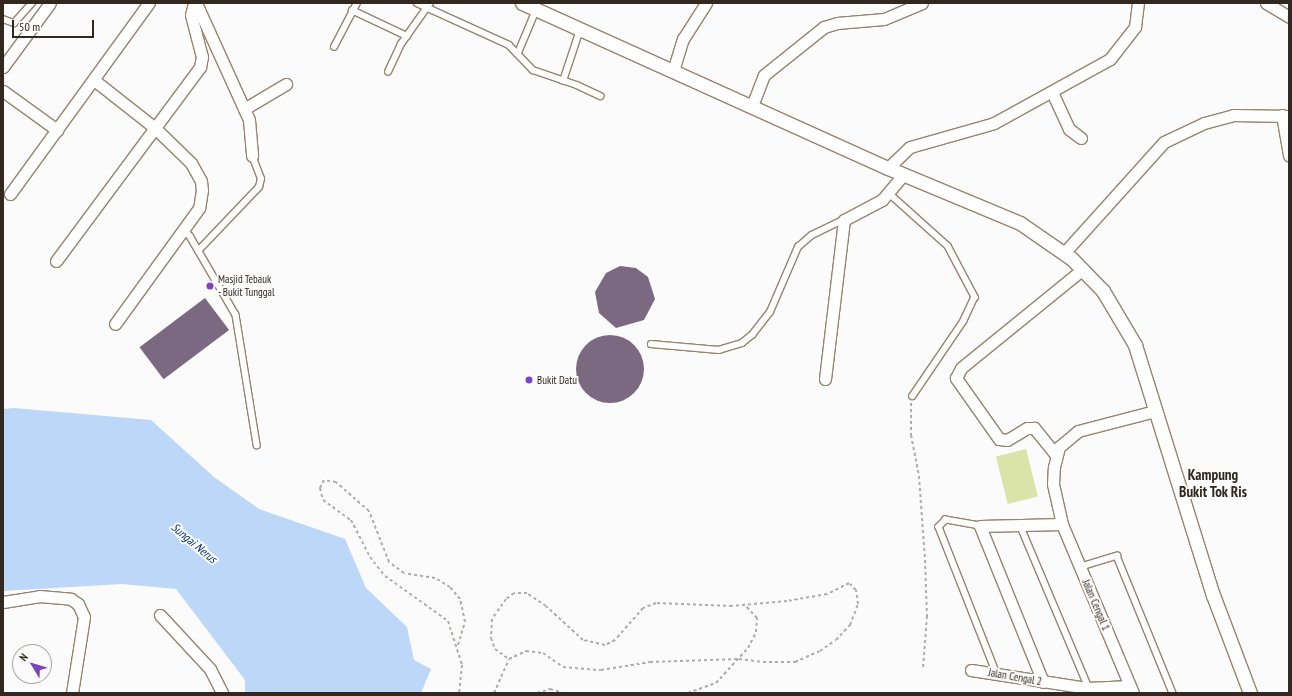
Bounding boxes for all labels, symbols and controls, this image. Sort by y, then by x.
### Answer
scale bar [14,12,96,38]
text: 50 m [19,19,40,34]
place label: Masjid Tebauk - Bukit Tunggal [218,273,276,299]
marker: Masjid Tebauk - Bukit Tunggal [205,281,215,291]
place label: Bukit Datu [537,373,577,387]
marker: Bukit Datu [524,375,534,385]
district label: Kampung Bukit Tok Ris [1179,465,1247,500]
water label: Sungai Nerus [168,520,220,566]
street label: Jalan Cengal 1 [1079,577,1113,633]
north arrow [12,644,52,684]
text: N [16,651,31,664]
street label: Jalan Cengal 2 [987,666,1043,688]

